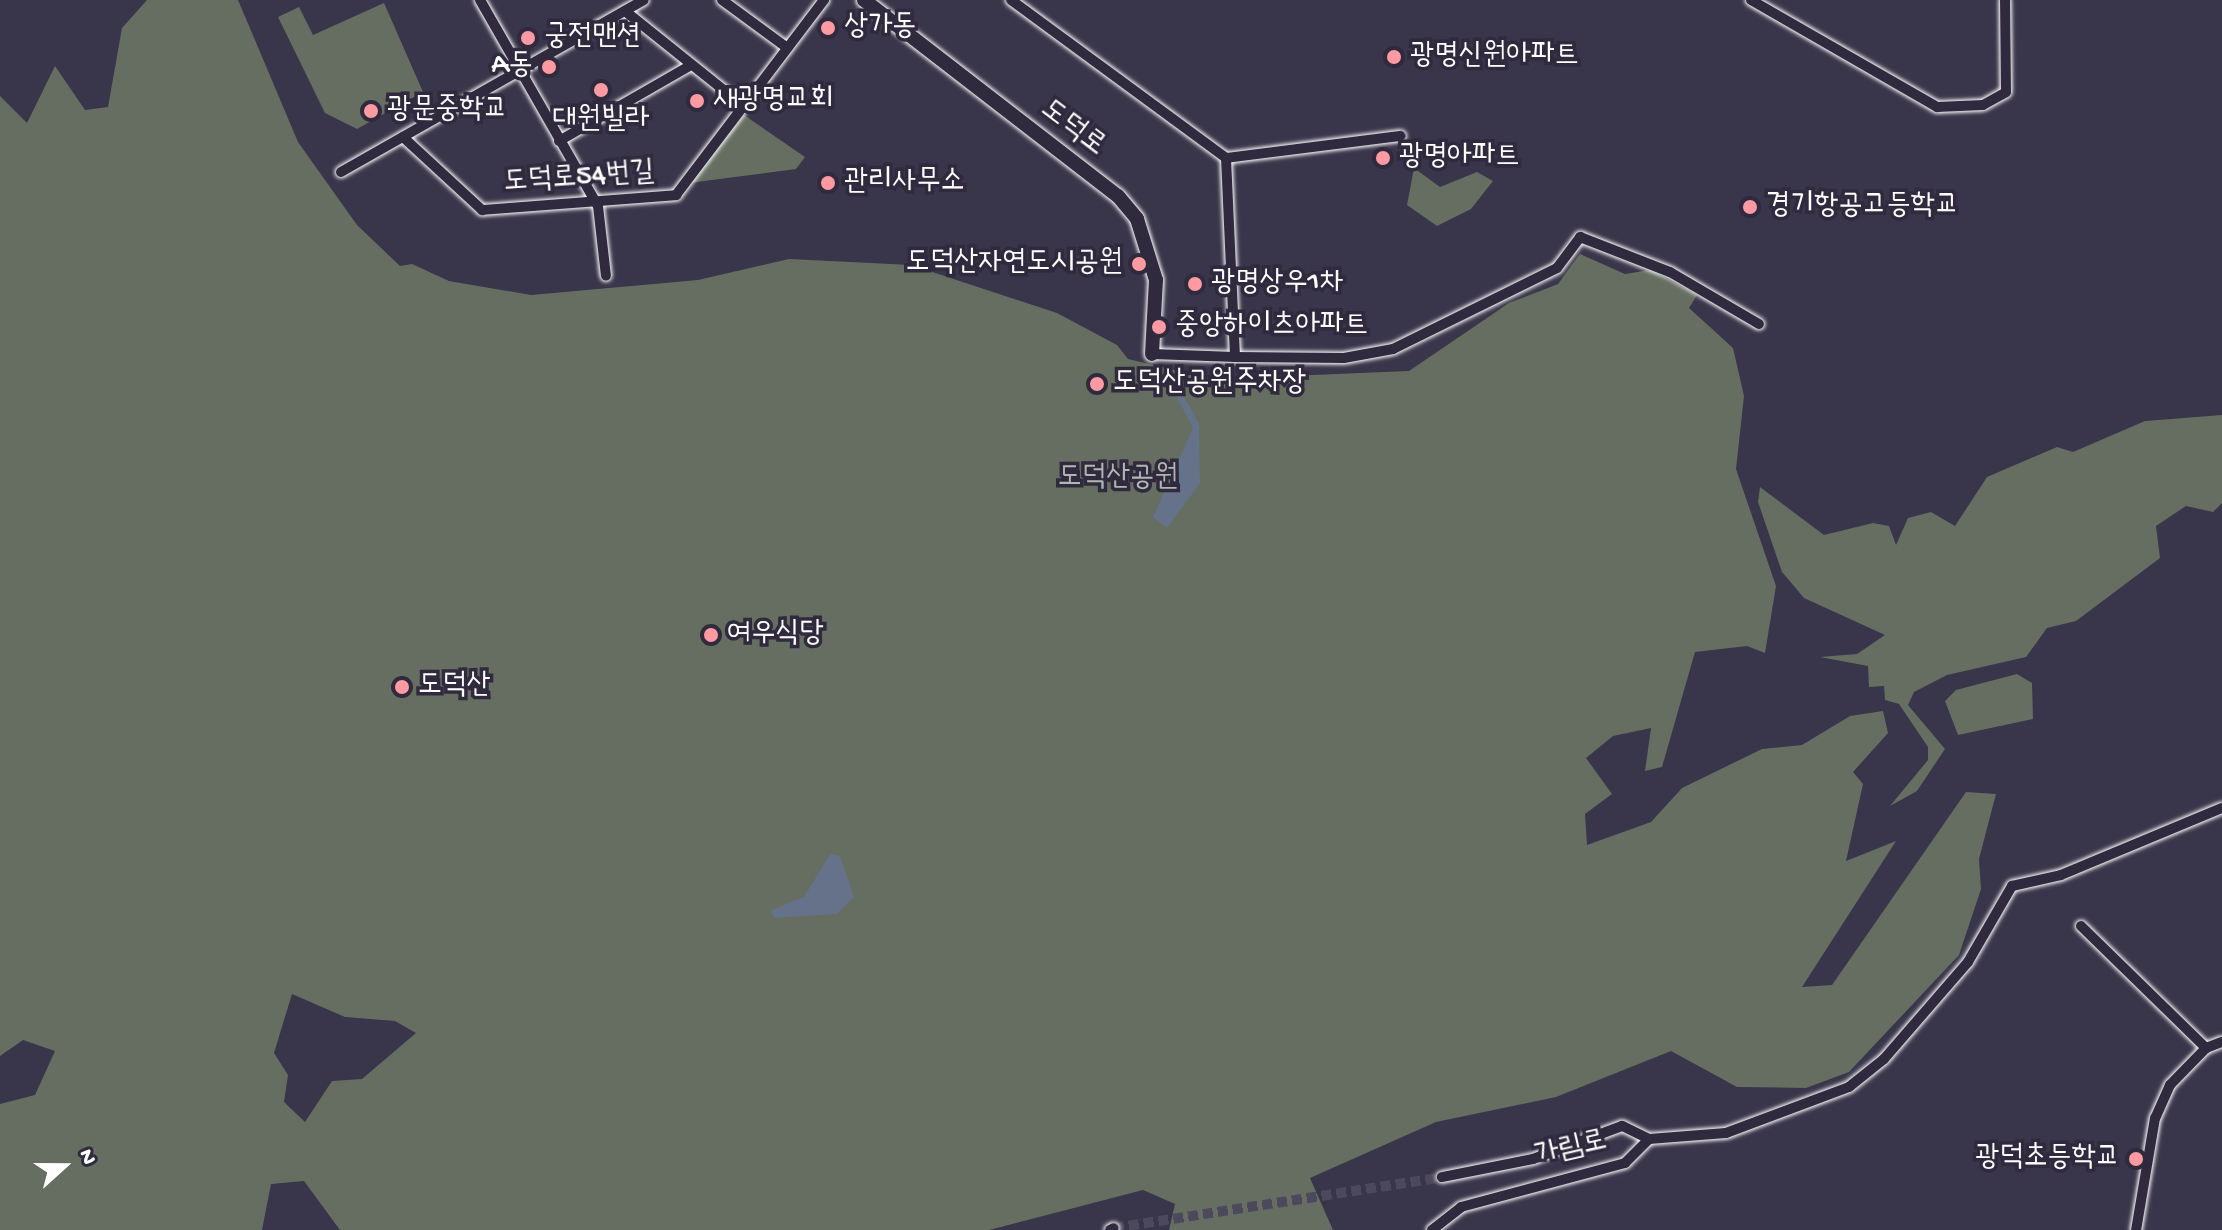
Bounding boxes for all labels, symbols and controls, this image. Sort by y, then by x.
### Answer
place label: 상가동 [844,10,916,46]
marker: 상가동 [819,19,837,37]
place label: 궁전맨션 [544,20,641,56]
marker: 궁전맨션 [519,29,537,47]
place label: 광명신원아파트 [1410,39,1579,75]
marker: 광명신원아파트 [1385,48,1403,66]
place label: A동 [491,49,533,85]
marker: A동 [540,58,558,76]
marker: 대원빌라 [592,81,610,99]
place label: 새광명교회 [713,83,834,119]
marker: 새광명교회 [688,92,706,110]
place label: 광문중학교 [387,93,508,129]
street label: 도덕로 [1032,93,1112,165]
marker: 광문중학교 [362,102,380,120]
place label: 대원빌라 [553,103,649,139]
place label: 광명아파트 [1399,140,1520,176]
marker: 광명아파트 [1374,149,1392,167]
street label: 도덕로54번길 [503,156,655,202]
place label: 관리사무소 [844,165,965,201]
marker: 관리사무소 [819,174,837,192]
place label: 경기항공고등학교 [1766,189,1959,225]
marker: 경기항공고등학교 [1741,198,1759,216]
place label: 도덕산자연도시공원 [906,246,1123,282]
marker: 도덕산자연도시공원 [1130,255,1148,273]
place label: 광명상우1차 [1211,266,1344,302]
marker: 광명상우1차 [1186,275,1204,293]
place label: 중앙하이츠아파트 [1175,309,1368,345]
marker: 중앙하이츠아파트 [1150,318,1168,336]
place label: 도덕산공원주차장 [1113,366,1306,402]
marker: 도덕산공원주차장 [1088,375,1106,393]
park label: 도덕산공원 [1058,461,1178,497]
place label: 여우식당 [727,617,824,653]
marker: 여우식당 [702,626,720,644]
place label: 도덕산 [418,669,490,705]
marker: 도덕산 [393,678,411,696]
street label: 가림로 [1532,1124,1610,1176]
north arrow [24,1126,104,1206]
place label: 광덕초등학교 [1975,1141,2120,1177]
text: N [72,1146,101,1169]
marker: 광덕초등학교 [2127,1150,2145,1168]

